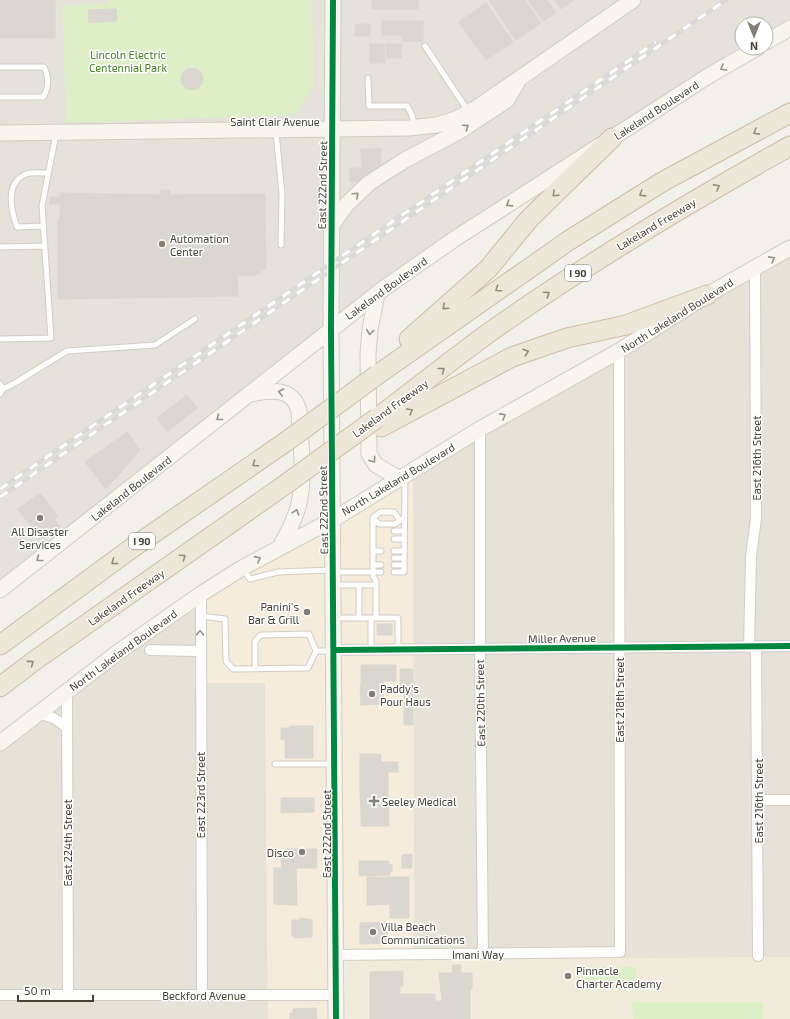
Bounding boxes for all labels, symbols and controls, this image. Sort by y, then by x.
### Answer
north arrow [734,16,774,56]
text: N [750,40,758,53]
park label: Lincoln Electric Centennial Park [89,48,167,74]
one-way arrow [720,63,727,70]
street label: Lakeland Boulevard [611,78,701,142]
street label: Saint Clair Avenue [230,115,320,128]
one-way arrow [462,125,469,132]
one-way arrow [753,128,760,135]
street label: East 222nd Street [315,141,329,229]
one-way arrow [713,185,720,192]
one-way arrow [552,189,560,197]
one-way arrow [639,190,646,197]
one-way arrow [351,192,359,199]
street label: Lakeland Freeway [614,195,698,253]
one-way arrow [506,199,513,207]
place label: Automation Center [170,232,229,258]
marker: Automation Center [157,239,167,249]
street label: Lakeland Boulevard [342,254,430,322]
one-way arrow [768,256,775,263]
road number: I 90 [565,265,591,281]
street label: North Lakeland Boulevard [618,275,736,355]
one-way arrow [496,284,503,291]
one-way arrow [543,291,550,299]
one-way arrow [442,303,450,310]
one-way arrow [366,329,375,335]
one-way arrow [522,348,529,357]
one-way arrow [437,367,444,374]
street label: Lakeland Freeway [350,376,430,440]
one-way arrow [278,388,285,397]
one-way arrow [406,408,413,415]
one-way arrow [216,414,223,421]
one-way arrow [499,414,506,421]
street label: East 216th Street [750,416,763,500]
street label: North Lakeland Boulevard [339,440,457,518]
street label: Lakeland Boulevard [88,453,174,523]
one-way arrow [368,456,375,463]
one-way arrow [252,459,259,467]
street label: East 222nd Street [316,466,330,554]
one-way arrow [291,508,300,515]
marker: All Disaster Services [35,513,45,523]
place label: All Disaster Services [11,525,69,551]
road number: I 90 [129,533,155,549]
one-way arrow [179,554,186,561]
one-way arrow [37,555,44,562]
one-way arrow [111,557,118,564]
one-way arrow [254,557,261,564]
street label: Lakeland Freeway [85,566,167,628]
place label: Panini's Bar & Grill [248,600,300,626]
street label: North Lakeland Boulevard [67,607,179,693]
marker: Panini's Bar & Grill [302,607,312,617]
one-way arrow [196,630,204,636]
street label: Miller Avenue [528,631,596,645]
street label: East 218th Street [613,657,626,743]
street label: East 220th Street [473,659,487,747]
one-way arrow [26,661,33,668]
place label: Paddy's Pour Haus [380,682,431,708]
marker: Paddy's Pour Haus [367,689,377,699]
street label: East 223rd Street [194,752,207,838]
street label: East 216th Street [752,759,765,843]
street label: East 222nd Street [320,790,333,878]
place label: Seeley Medical [382,795,457,808]
marker: Seeley Medical [369,796,379,806]
street label: East 224th Street [61,799,74,887]
place label: Disco [267,846,294,859]
marker: Disco [297,847,307,857]
place label: Villa Beach Communications [381,920,465,946]
marker: Villa Beach Communications [368,927,378,937]
street label: Imani Way [452,948,504,961]
place label: Pinnacle Charter Academy [576,964,662,990]
marker: Pinnacle Charter Academy [563,971,573,981]
scale bar [18,977,93,1003]
text: 50 m [24,983,51,997]
street label: Beckford Avenue [162,989,246,1002]

